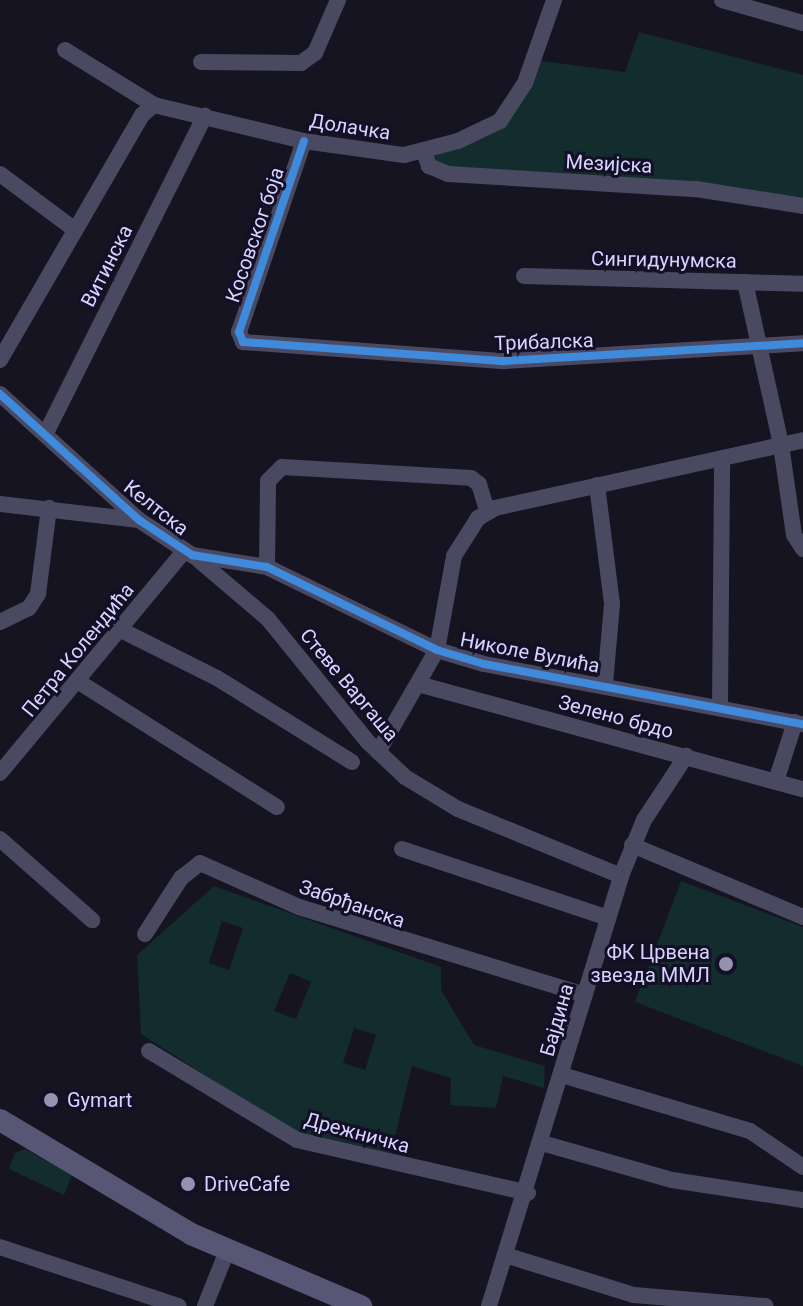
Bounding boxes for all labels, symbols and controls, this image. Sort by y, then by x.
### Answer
street label: Долачка [308,109,392,145]
street label: Мезијска [565,150,653,178]
street label: Косовског боја [221,164,289,306]
street label: Витинска [76,221,138,311]
street label: Сингидунумска [591,247,737,273]
street label: Трибалска [494,328,594,356]
street label: Келтска [119,475,193,541]
street label: Петра Колендића [17,578,139,722]
street label: Стеве Варгаша [295,624,403,746]
street label: Николе Вулића [458,628,602,678]
street label: Зелено брдо [556,690,676,744]
street label: Забрђанска [296,875,408,933]
place label: ФК Црвена звезда ММЛ [590,940,710,987]
marker: ФК Црвена звезда ММЛ [717,955,735,973]
street label: Бајдина [535,981,579,1059]
place label: Gymart [67,1088,132,1112]
marker: Gymart [42,1091,60,1109]
street label: Дрежничка [302,1107,412,1159]
place label: DriveCafe [204,1172,290,1196]
marker: DriveCafe [179,1175,197,1193]

